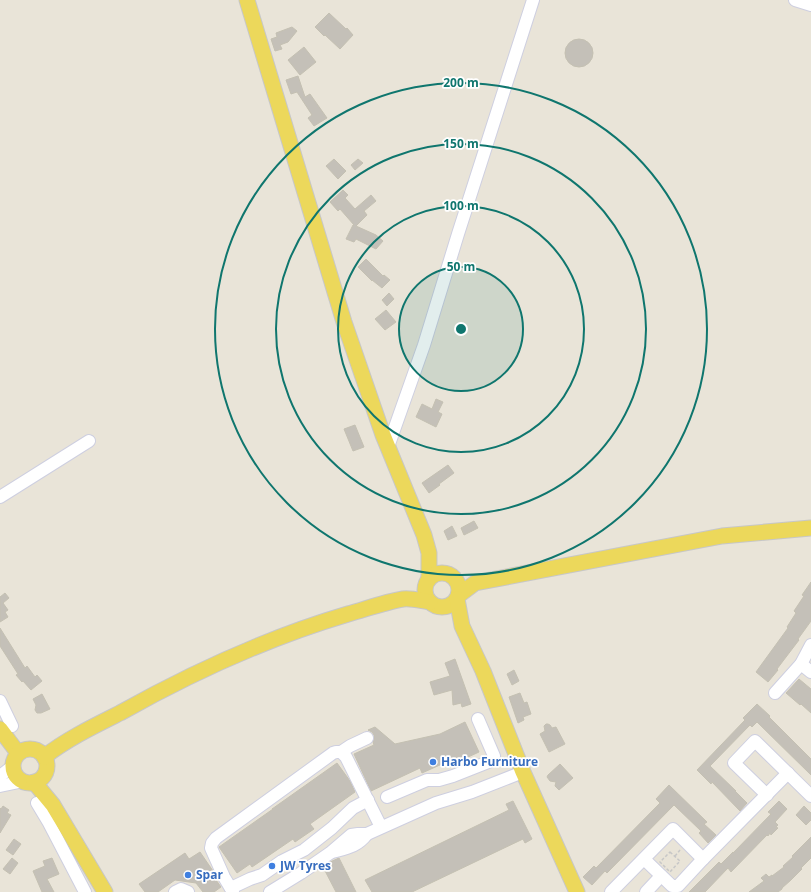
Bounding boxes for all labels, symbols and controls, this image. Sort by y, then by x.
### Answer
text: 200 m [443,74,479,91]
text: 150 m [443,135,479,152]
text: 100 m [443,197,479,214]
text: 50 m [447,258,475,275]
centre of rings [454,322,468,336]
place label: Harbo Furniture [441,753,538,770]
marker: Harbo Furniture [428,757,438,767]
place label: JW Tyres [279,857,331,874]
marker: JW Tyres [267,861,277,871]
place label: Spar [196,866,223,883]
marker: Spar [183,870,193,880]

